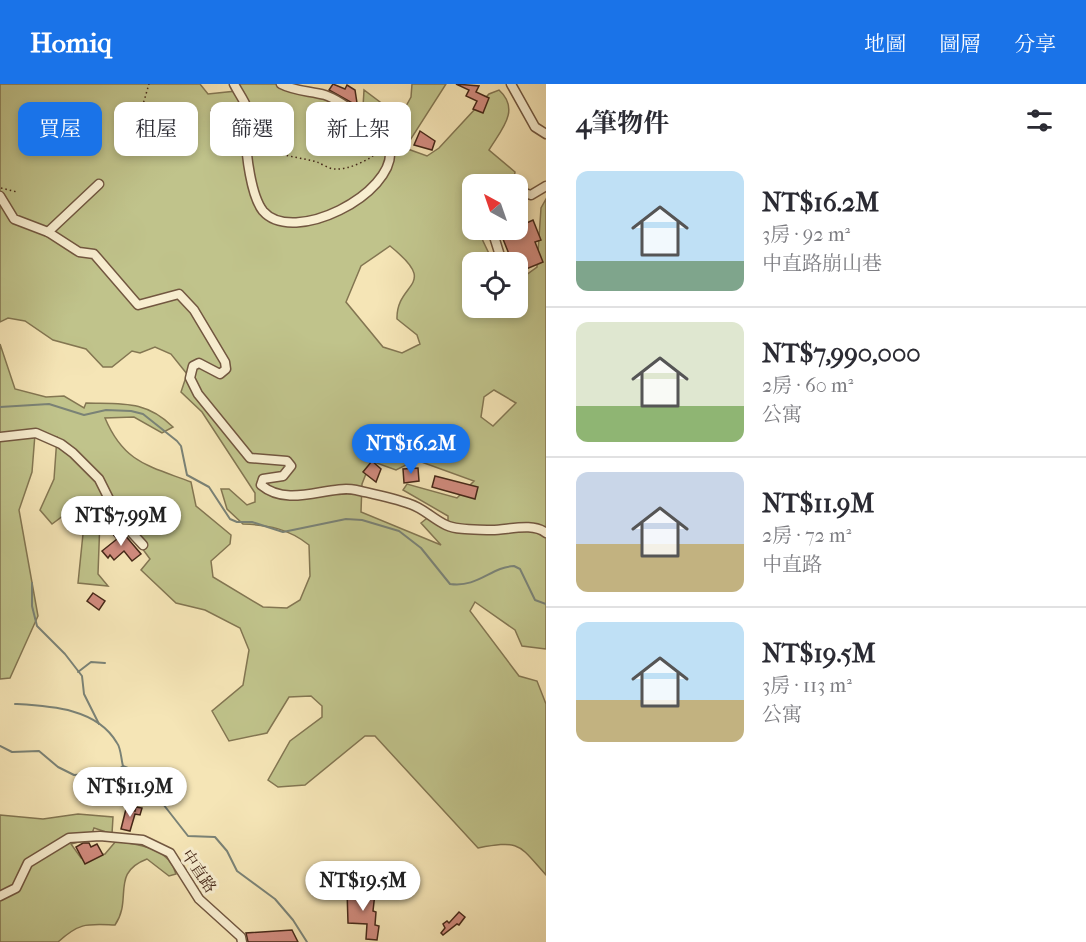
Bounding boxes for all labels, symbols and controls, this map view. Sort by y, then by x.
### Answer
text: Homiq [30,26,112,59]
text: 地圖 [864,32,906,56]
text: 圖層 [939,32,981,56]
text: 分享 [1014,32,1056,56]
chip: 買屋 [18,102,102,156]
chip: 租屋 [114,102,198,156]
chip: 篩選 [210,102,294,156]
chip: 新上架 [306,102,411,156]
icon: filters [1023,104,1056,137]
text: 4筆物件 [576,108,669,139]
north arrow [462,174,528,240]
map controls [462,174,528,318]
text: NT$16.2M [762,187,879,218]
icon: home [624,195,696,267]
text: 3房 · 92 m² [762,223,850,246]
button: locate [462,252,528,318]
text: 中直路崩山巷 [762,252,882,275]
text: NT$7,990,000 [762,338,921,369]
icon: home [624,346,696,418]
text: 2房 · 60 m² [762,374,853,397]
text: 公寓 [762,403,802,426]
pin: NT$16.2M [349,424,473,475]
text: NT$16.2M [366,432,456,455]
text: NT$11.9M [762,488,874,519]
pin: NT$7.99M [59,496,183,547]
icon: home [624,496,696,568]
text: NT$7.99M [75,504,167,527]
text: 2房 · 72 m² [762,524,851,547]
text: 中直路 [762,553,822,576]
text: NT$19.5M [762,638,875,669]
icon: home [624,646,696,718]
text: 3房 · 113 m² [762,674,852,697]
text: 公寓 [762,703,802,726]
pin: NT$11.9M [68,767,192,818]
text: NT$11.9M [87,775,173,798]
street label: 中直路 [178,846,220,896]
pin: NT$19.5M [301,861,425,912]
text: NT$19.5M [319,869,407,892]

